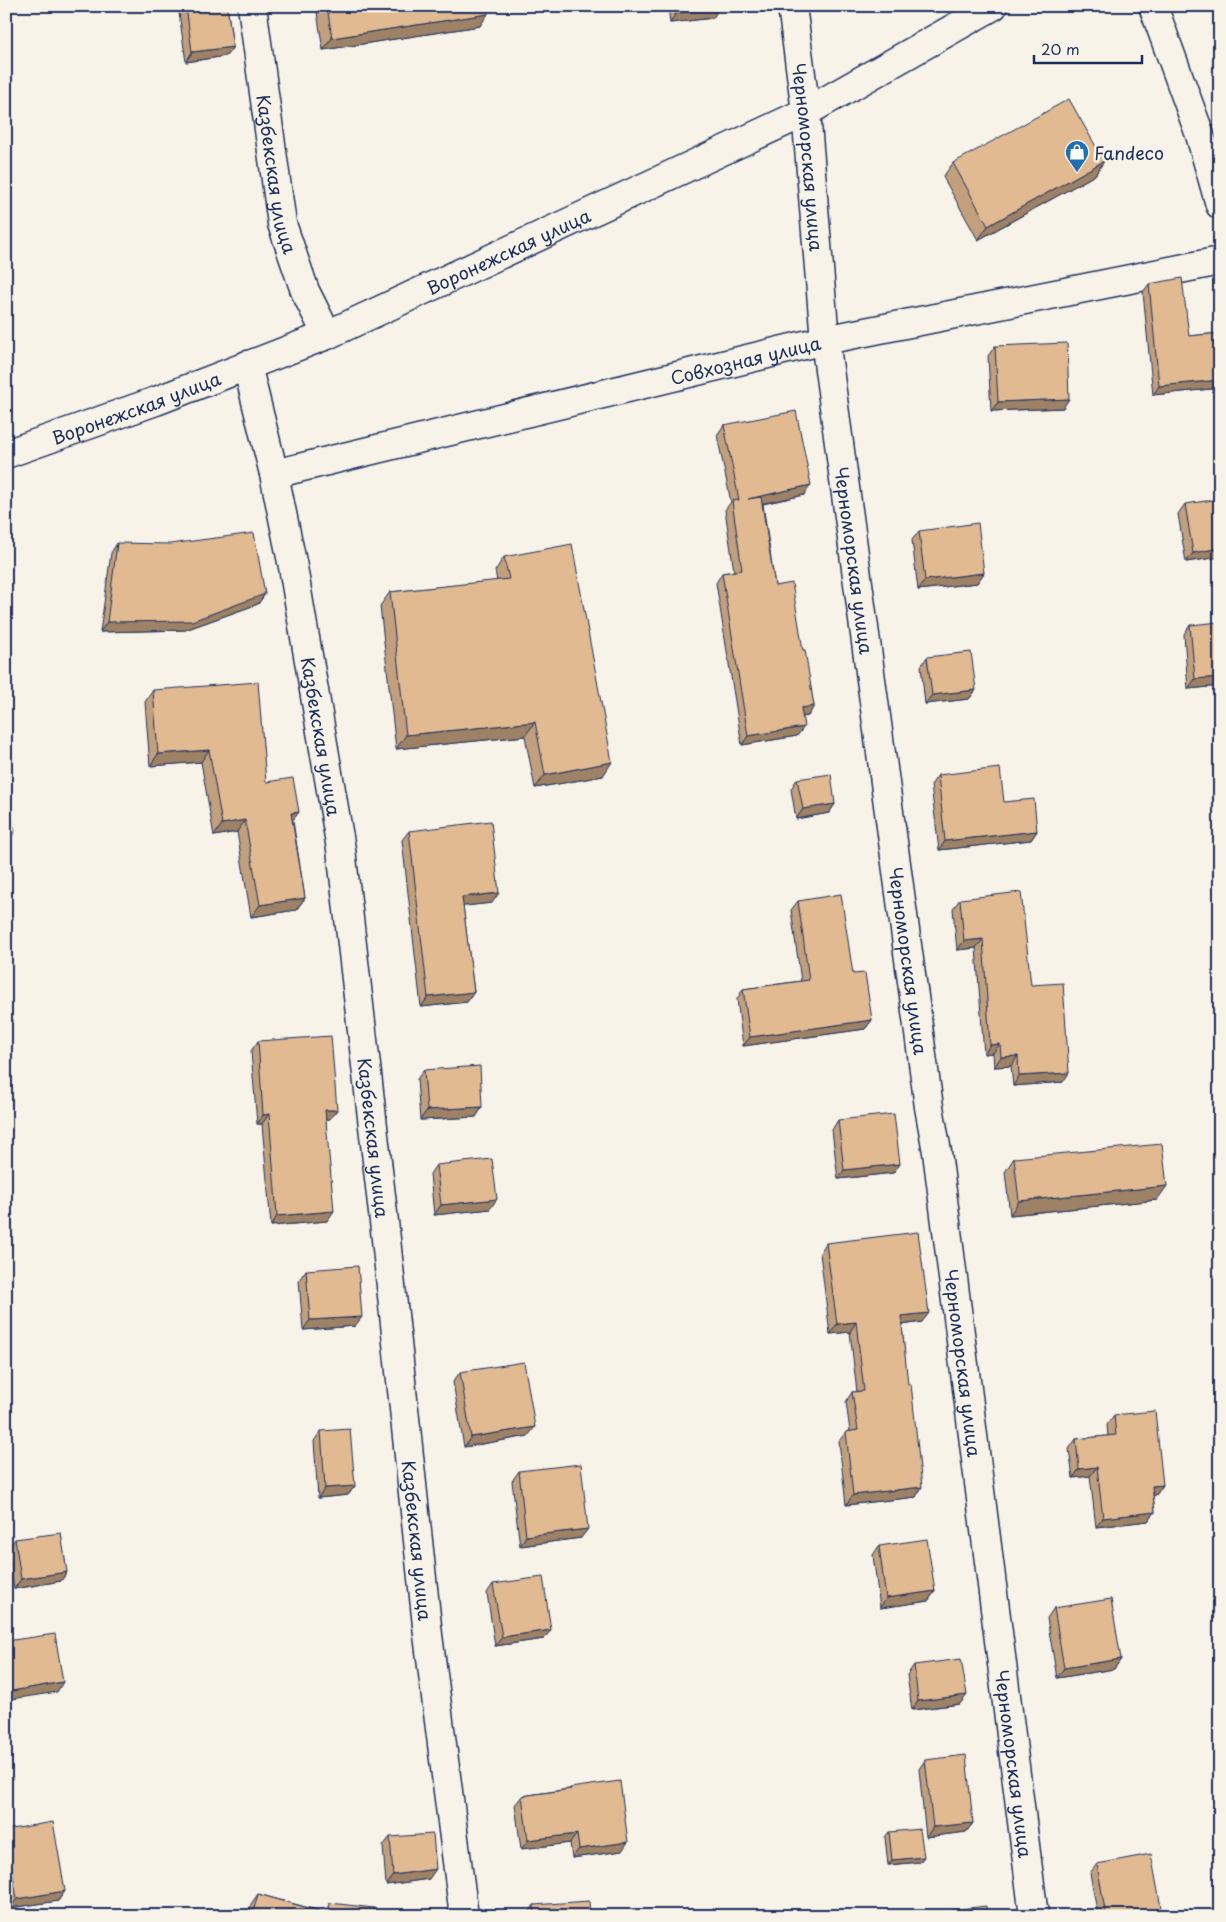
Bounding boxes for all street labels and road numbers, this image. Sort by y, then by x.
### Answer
street label: Черноморская улица [786,61,831,253]
street label: Казбекская улица [251,93,305,258]
street label: Воронежская улица [421,201,595,301]
street label: Совхозная улица [667,328,824,391]
street label: Воронежская улица [48,364,225,450]
street label: Черноморская улица [829,465,881,656]
street label: Казбекская улица [295,655,349,819]
street label: Черноморская улица [883,865,935,1057]
street label: Казбекская улица [352,1056,397,1220]
street label: Черноморская улица [938,1267,989,1459]
street label: Казбекская улица [396,1459,440,1623]
street label: Черноморская улица [989,1668,1040,1860]

